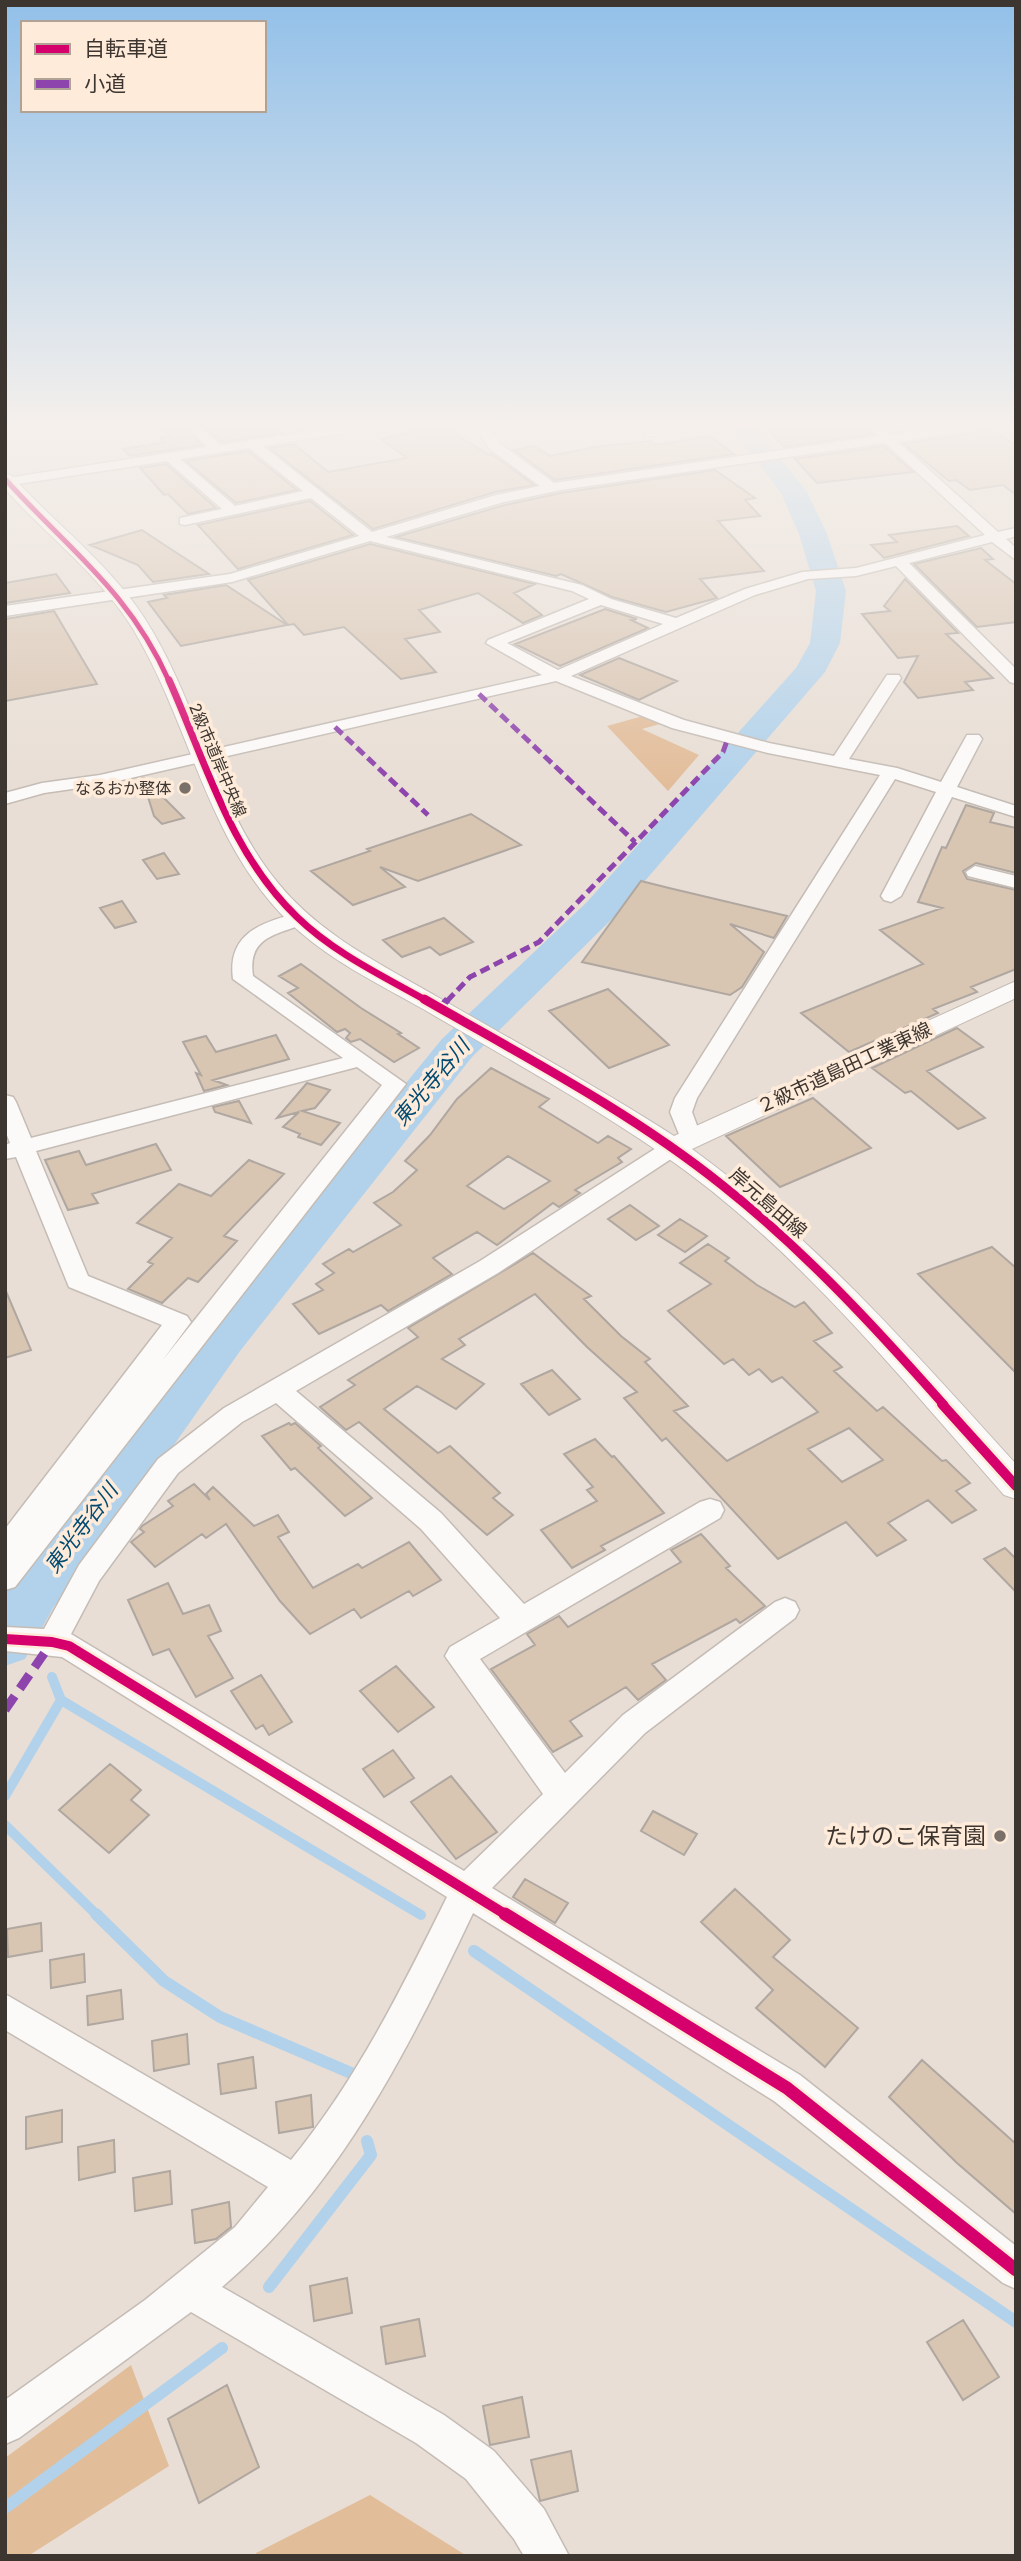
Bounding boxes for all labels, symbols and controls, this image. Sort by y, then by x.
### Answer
legend [21,21,266,112]
text: 自転車道 [84,36,168,61]
text: 小道 [84,71,126,96]
street label: 2級市道岸中央線 [185,700,251,820]
place label: なるおか整体 [75,778,171,798]
marker: なるおか整体 [177,780,193,796]
street label: ２級市道島田工業東線 [753,1017,935,1119]
water label: 東光寺谷川 [388,1032,476,1130]
street label: 岸元島田線 [725,1163,811,1243]
water label: 東光寺谷川 [39,1477,124,1577]
place label: たけのこ保育園 [825,1822,986,1850]
marker: たけのこ保育園 [992,1828,1008,1844]

